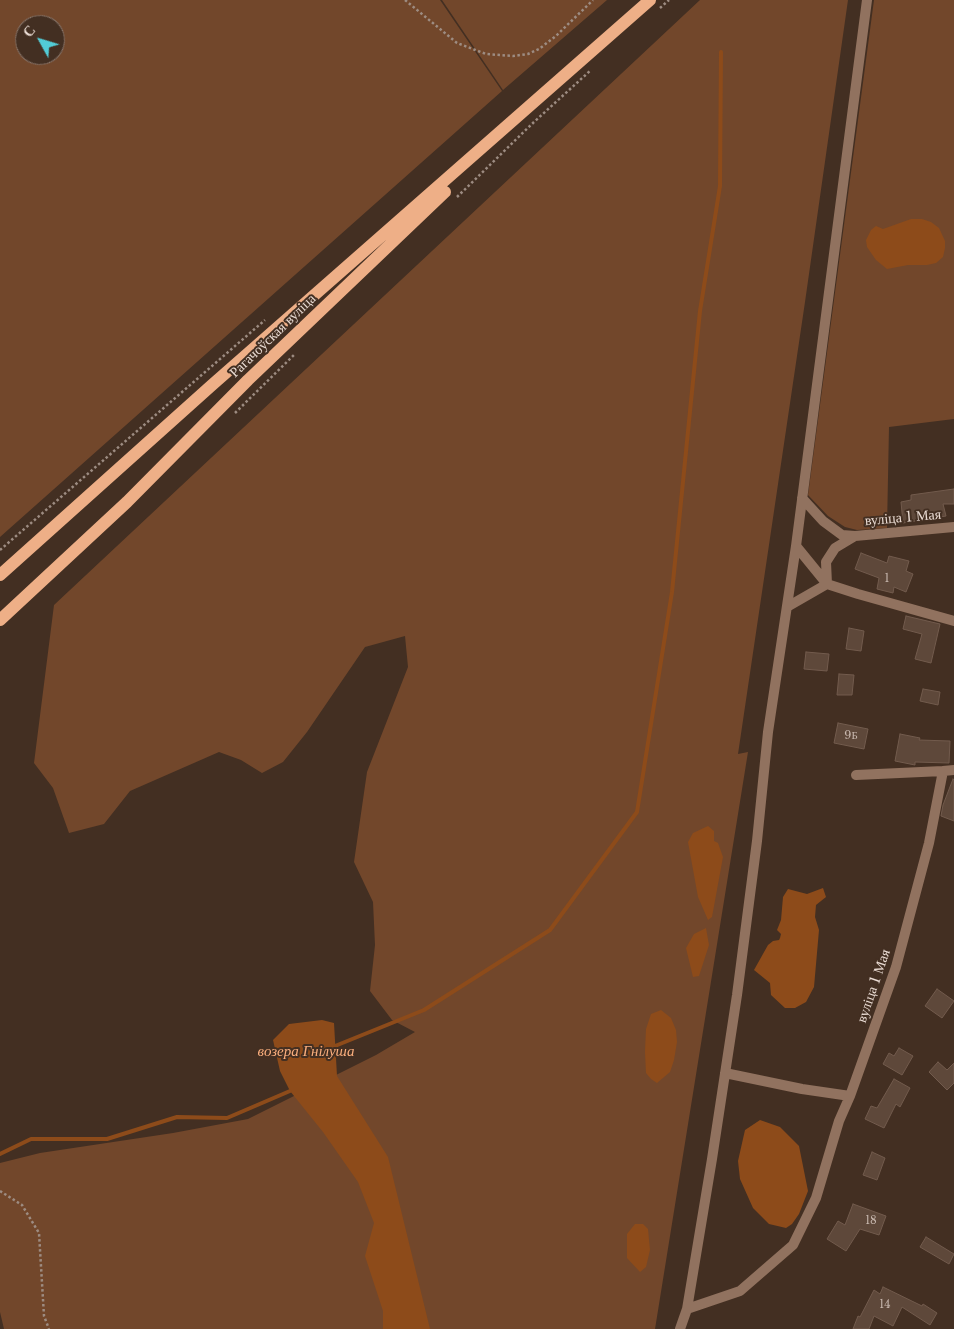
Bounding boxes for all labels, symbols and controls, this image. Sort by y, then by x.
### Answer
north arrow [15,15,65,65]
text: С [19,22,39,41]
street label: Рагачоўская вуліца [227,291,319,381]
street label: вуліца 1 Мая [864,506,942,530]
house number: 1 [885,572,889,586]
house number: 9Б [844,729,858,743]
street label: вуліца 1 Мая [854,947,894,1025]
water label: возера Гнілуша [258,1043,354,1061]
house number: 18 [865,1214,877,1228]
house number: 14 [879,1298,891,1312]

